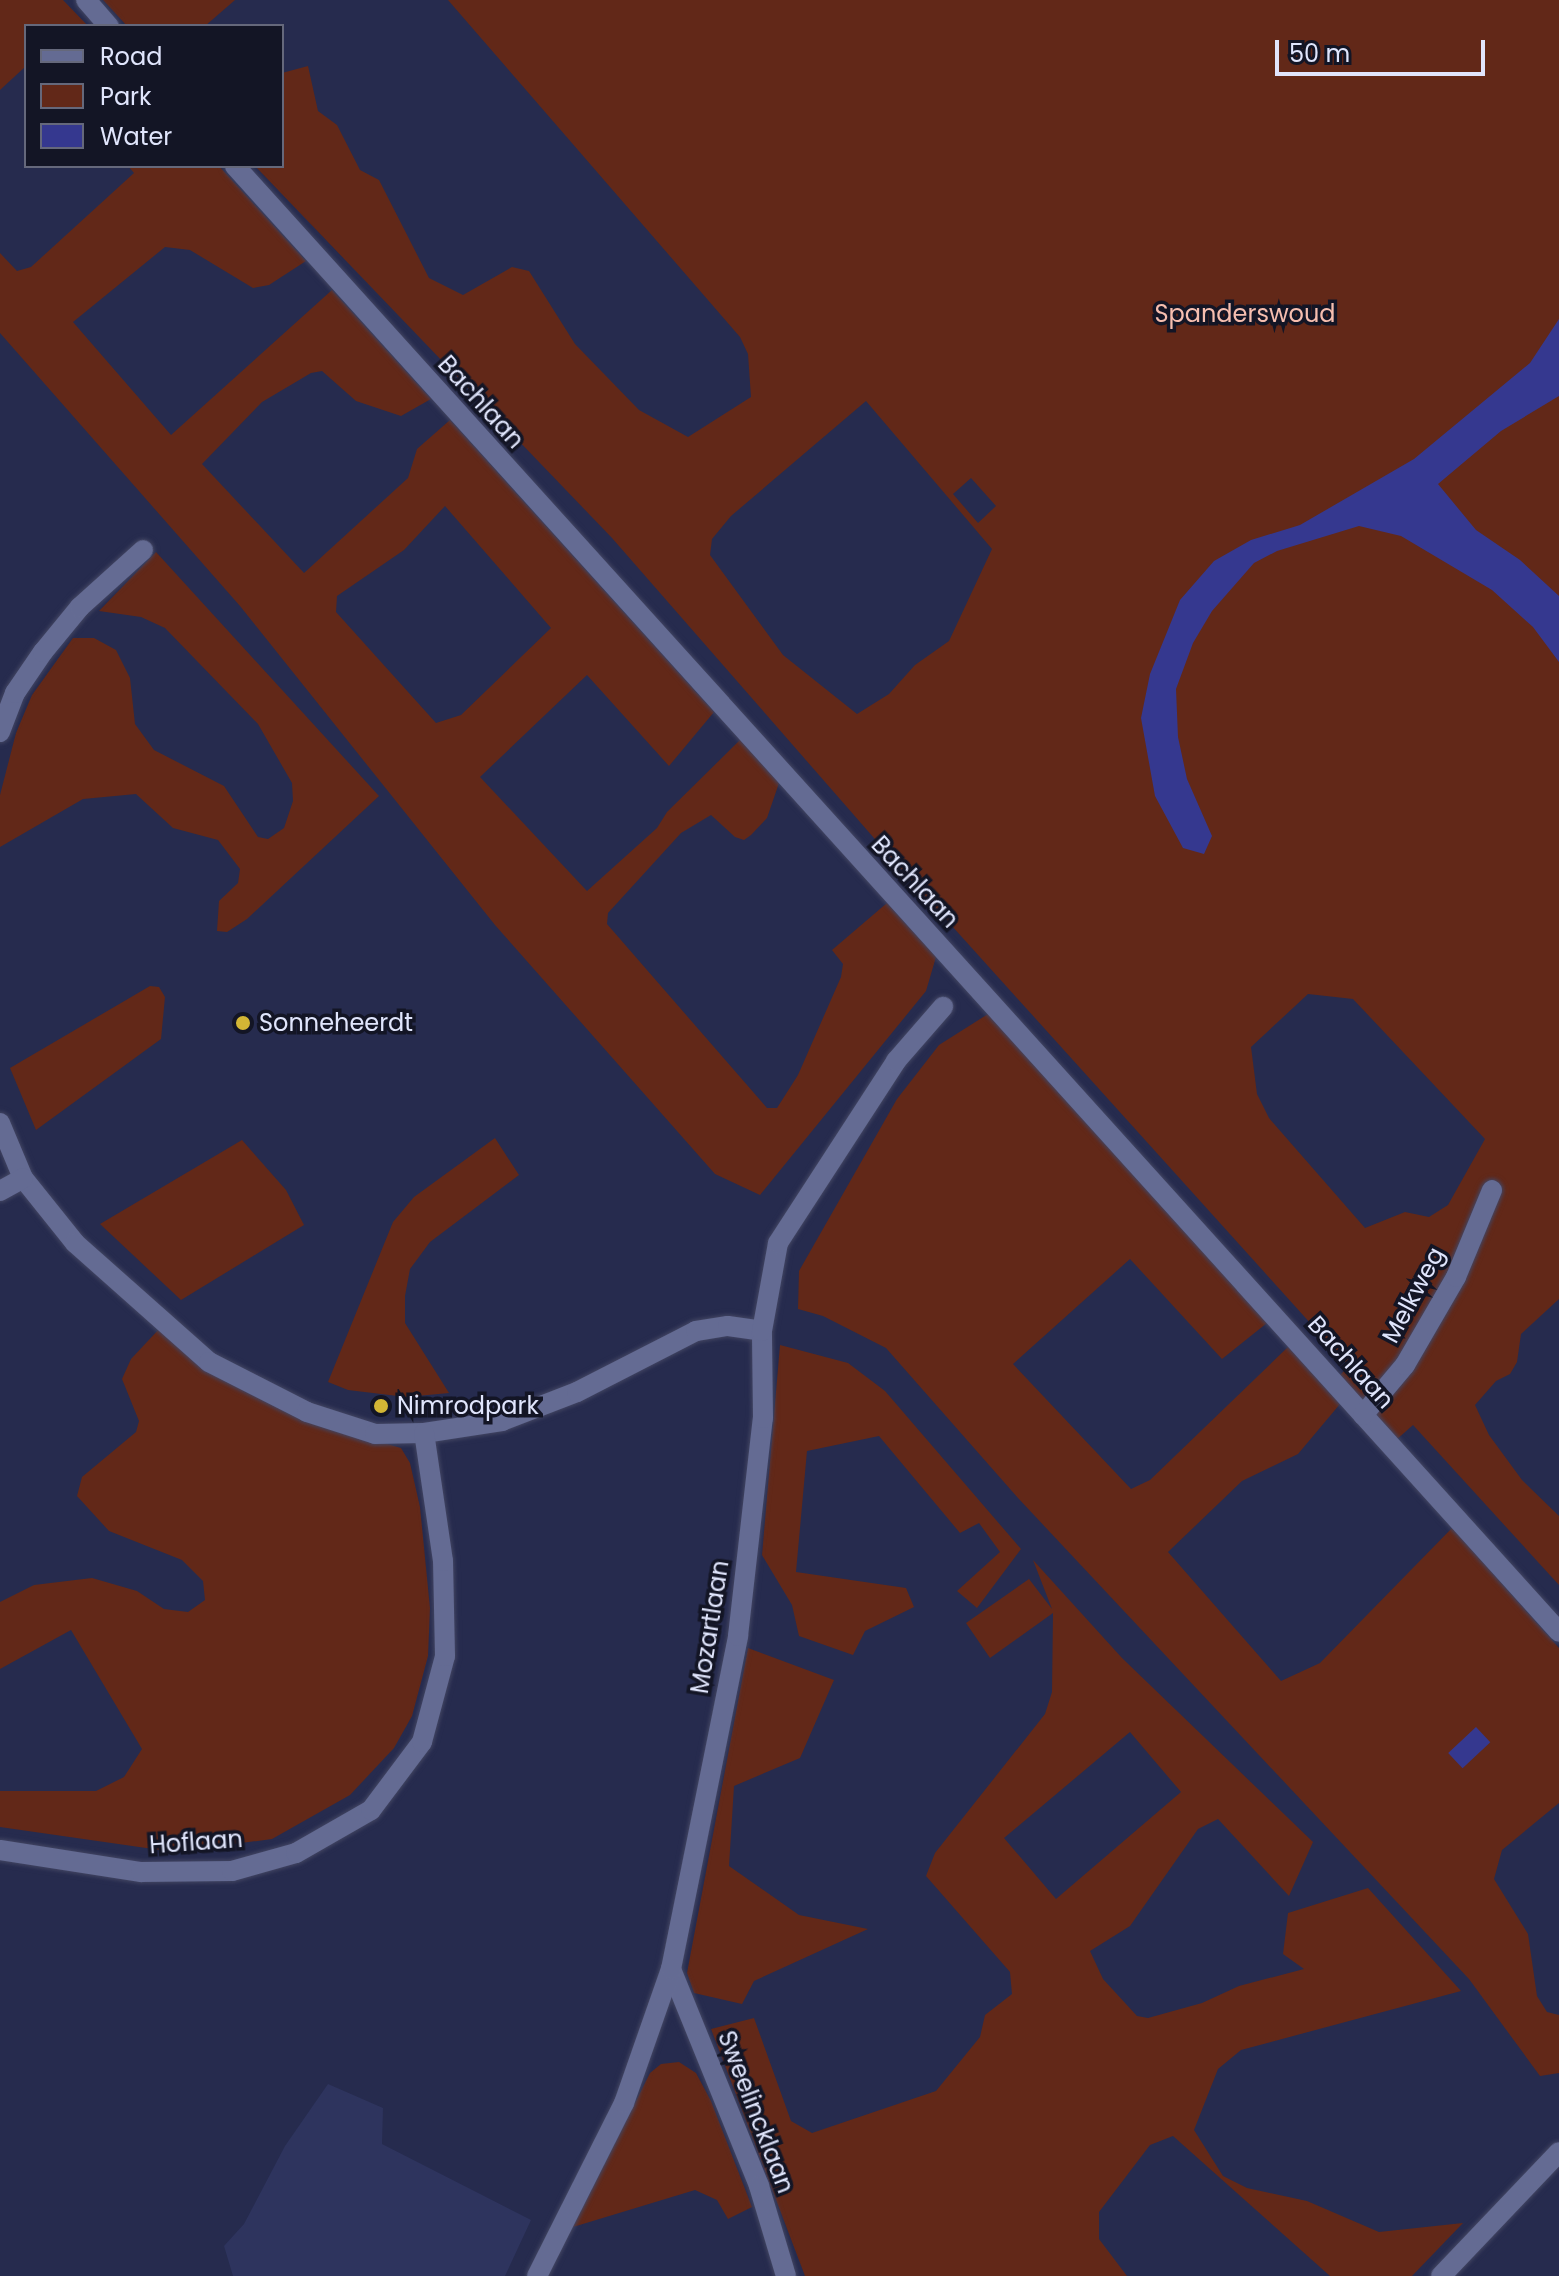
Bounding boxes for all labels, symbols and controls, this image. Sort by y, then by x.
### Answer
legend [24,24,284,168]
scale bar [1279,24,1489,74]
text: 50 m [1289,37,1350,70]
text: Road [100,40,162,73]
text: Park [100,80,151,113]
text: Water [100,120,172,153]
park label: Spanderswoud [1154,300,1336,328]
street label: Bachlaan [432,350,530,454]
street label: Bachlaan [865,830,965,934]
place label: Sonneheerdt [259,1009,413,1037]
marker: Sonneheerdt [234,1014,252,1032]
street label: Melkweg [1376,1242,1450,1348]
street label: Bachlaan [1302,1310,1400,1414]
place label: Nimrodpark [397,1392,539,1420]
marker: Nimrodpark [372,1397,390,1415]
street label: Mozartlaan [685,1558,735,1696]
street label: Hoflaan [148,1824,244,1860]
street label: Sweelincklaan [712,2027,800,2197]

